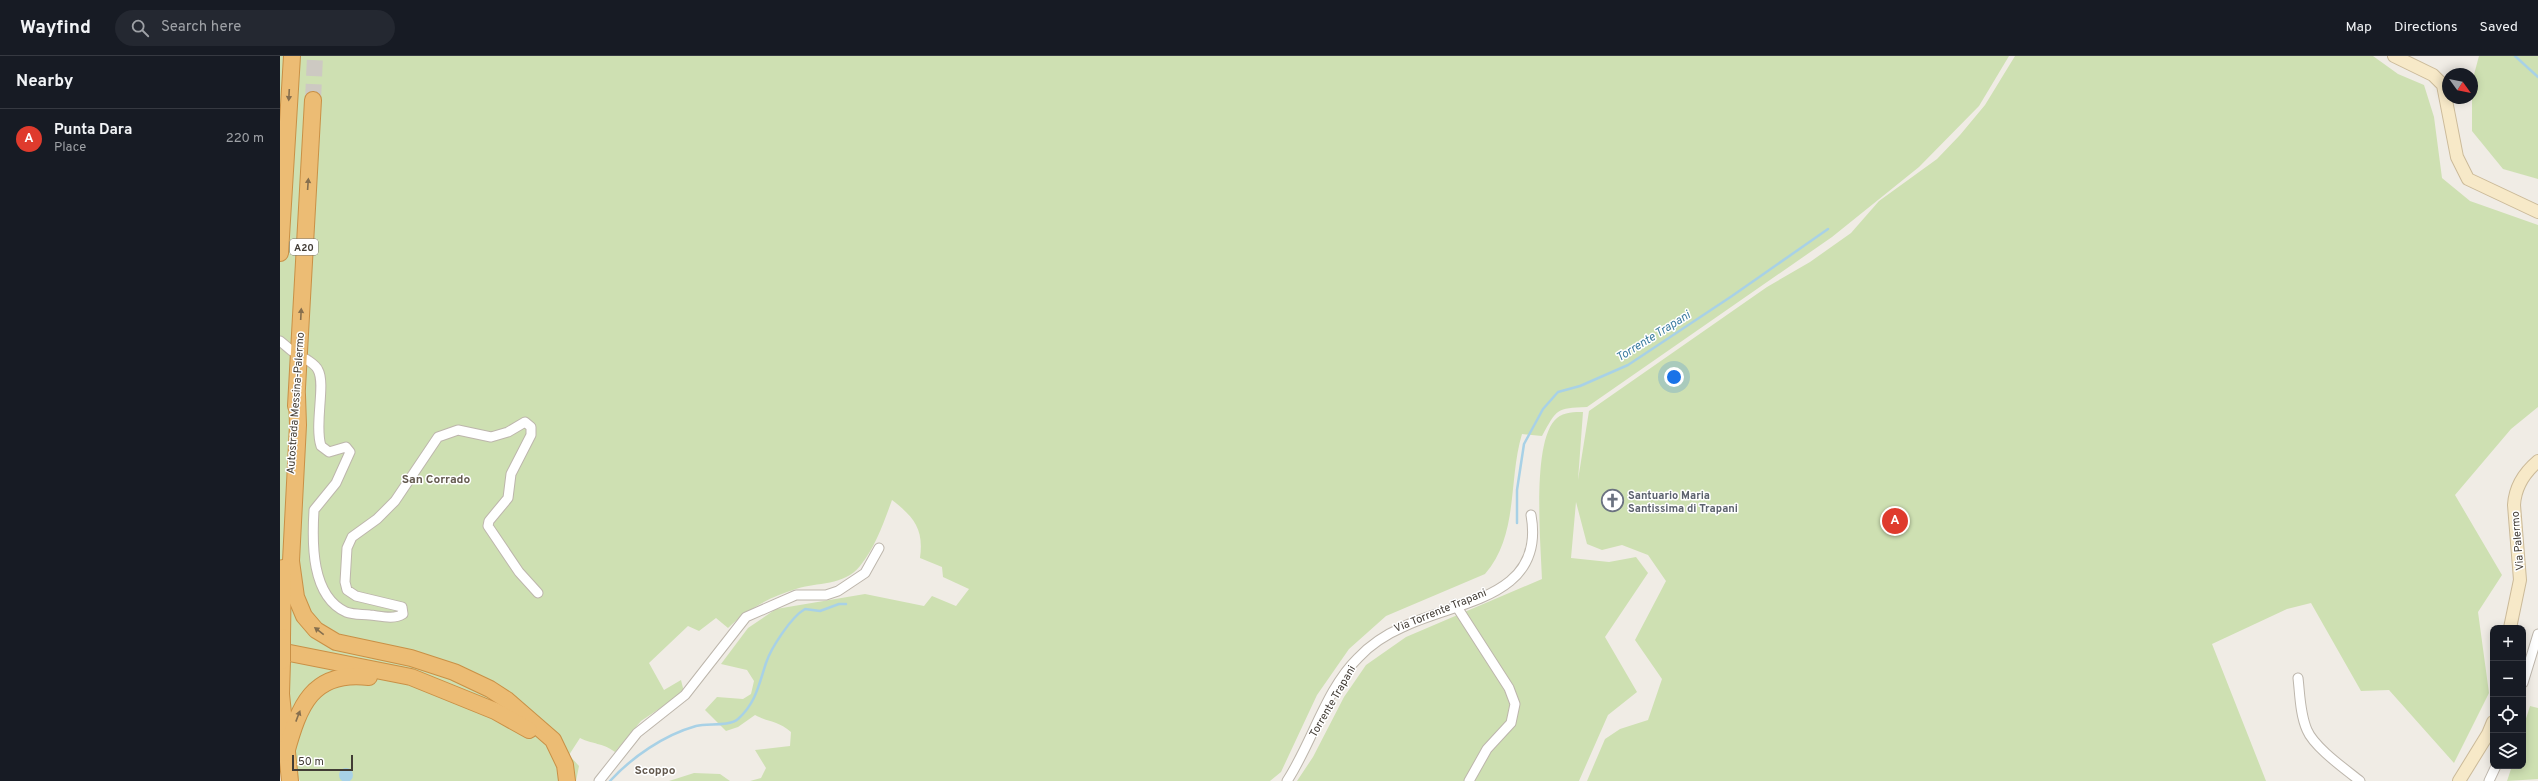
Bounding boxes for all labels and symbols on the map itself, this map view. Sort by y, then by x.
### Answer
north arrow [2442,68,2478,104]
one-way arrow [286,89,293,101]
one-way arrow [305,178,312,190]
road number: A20 [290,239,318,255]
water label: Torrente Trapani [1613,307,1695,366]
one-way arrow [297,308,304,320]
street label: Autostrada Messina-Palermo [284,332,308,475]
your location [1664,367,1684,387]
district label: San Corrado [402,472,471,488]
church icon: Santuario Maria Santissima di Trapani [1600,488,1626,514]
place label: Santuario Maria Santissima di Trapani [1628,489,1738,516]
pin: A [1882,506,1908,536]
street label: Via Palermo [2508,511,2528,571]
street label: Via Torrente Trapani [1392,586,1489,636]
one-way arrow [313,627,324,636]
street label: Torrente Trapani [1307,663,1359,740]
one-way arrow [296,710,302,722]
scale bar [292,753,353,772]
district label: Scoppo [635,763,676,779]

